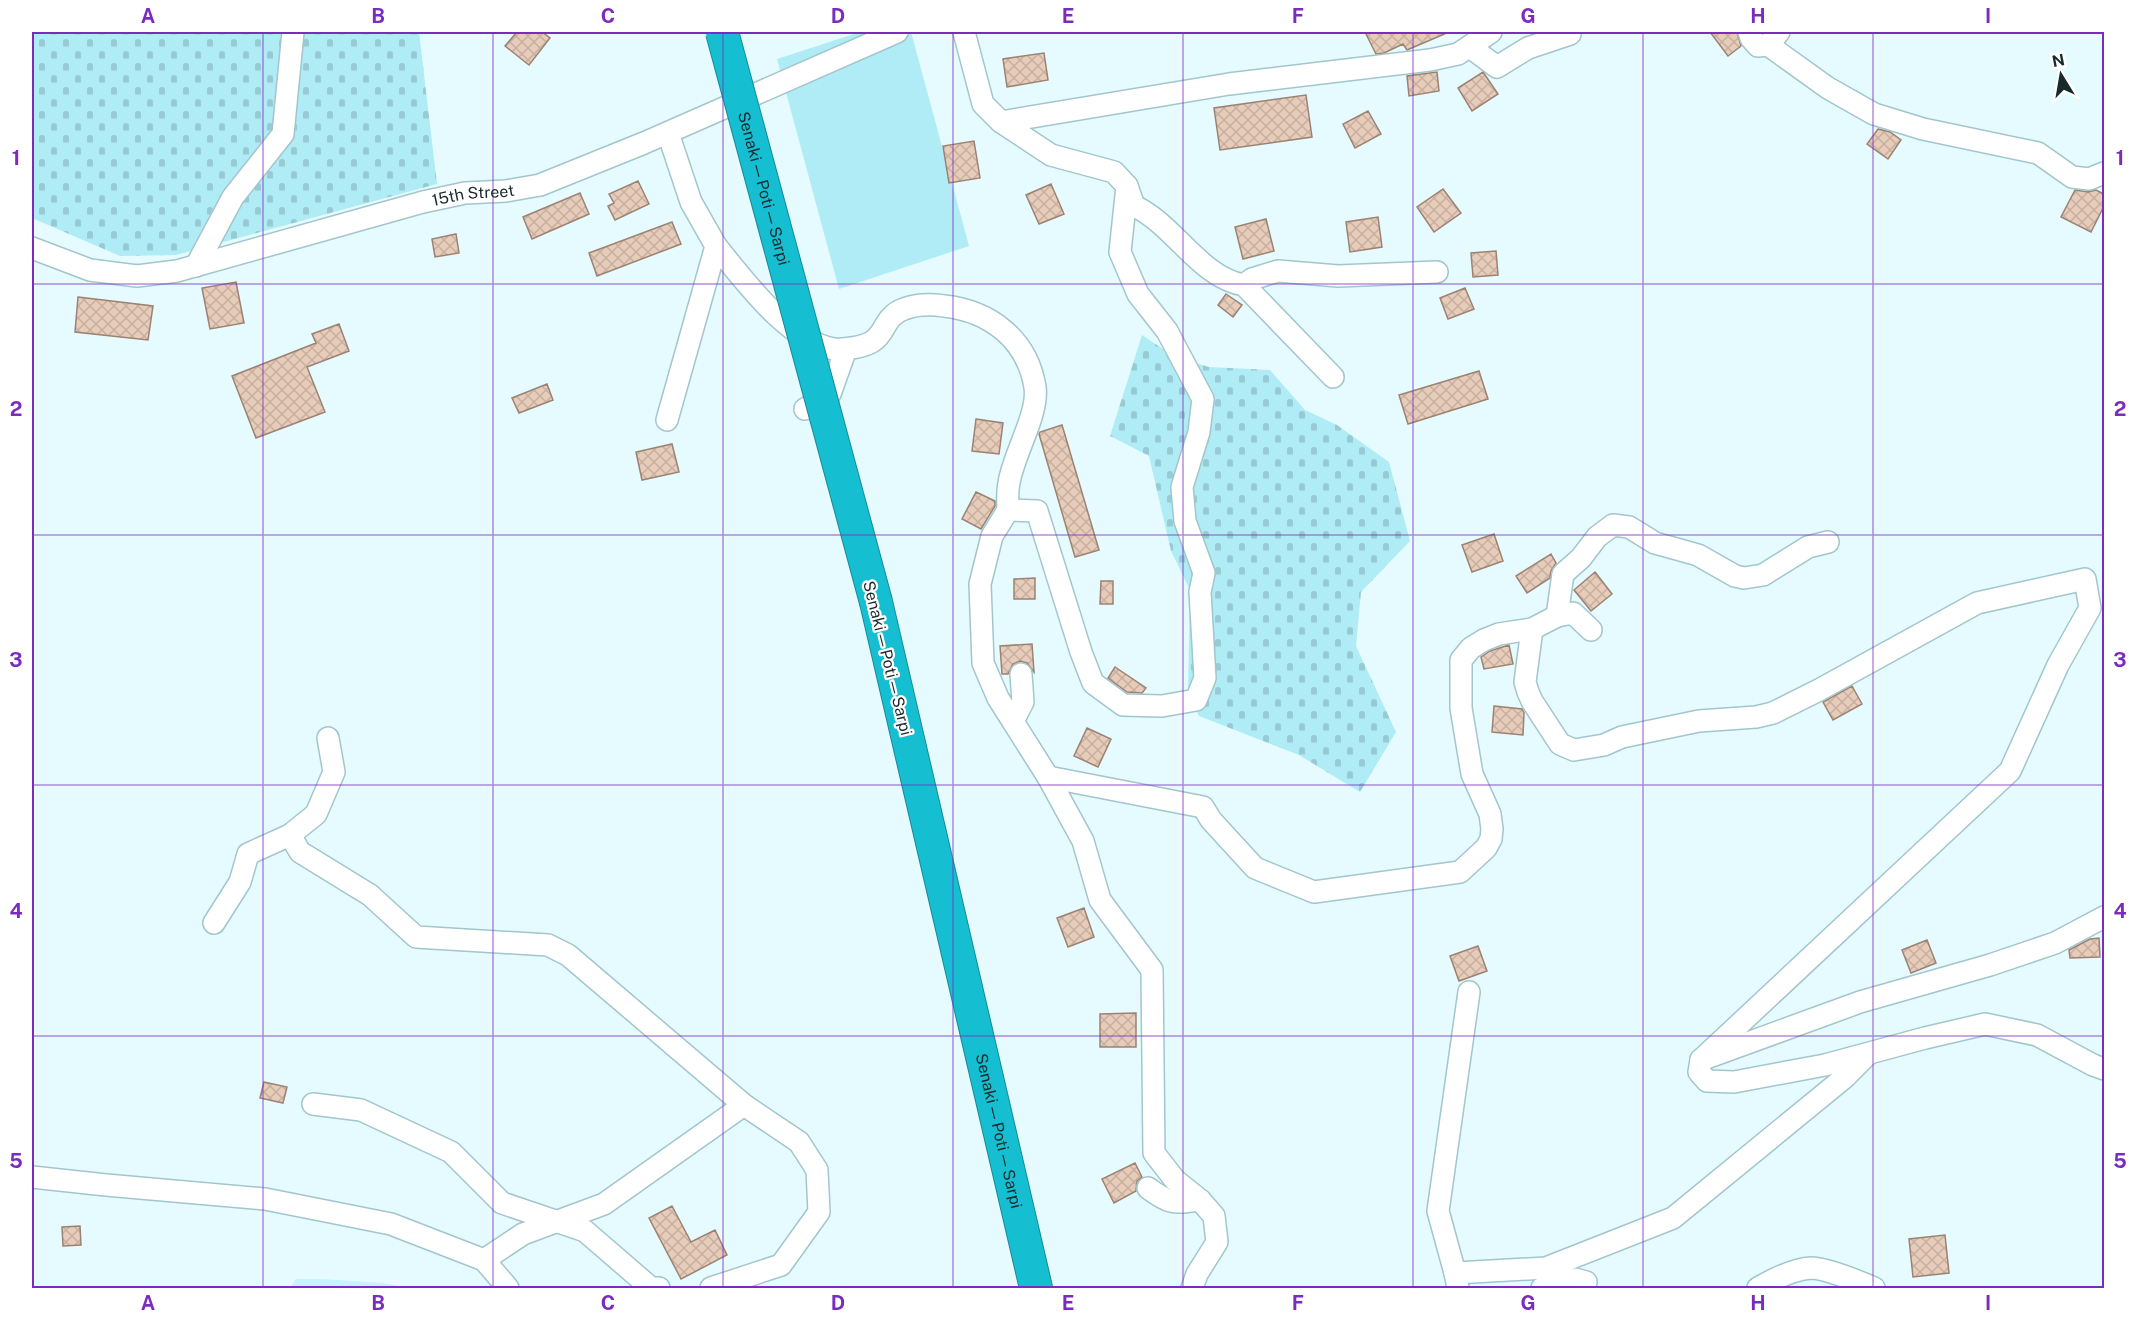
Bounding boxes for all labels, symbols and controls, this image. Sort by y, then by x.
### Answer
text: A [141,4,155,28]
text: B [371,4,385,28]
text: C [601,4,615,28]
text: D [831,4,845,28]
text: E [1062,4,1074,28]
text: F [1292,4,1304,28]
text: G [1520,4,1536,28]
text: H [1750,4,1766,28]
text: I [1985,4,1991,28]
north arrow [2031,45,2091,105]
text: N [2050,50,2066,71]
street label: Senaki — Poti — Sarpi [734,110,794,268]
text: 1 [12,146,20,170]
text: 1 [2116,146,2124,170]
street label: 15th Street [430,181,516,210]
text: 2 [10,397,22,421]
text: 2 [2114,397,2126,421]
street label: Senaki — Poti — Sarpi [859,579,916,737]
text: 3 [9,648,23,672]
text: 3 [2113,648,2127,672]
text: 4 [9,899,23,923]
text: 4 [2113,899,2127,923]
street label: Senaki — Poti — Sarpi [972,1052,1026,1210]
text: 5 [9,1149,23,1173]
text: 5 [2113,1149,2127,1173]
text: A [141,1291,155,1315]
text: B [371,1291,385,1315]
text: C [601,1291,615,1315]
text: D [831,1291,845,1315]
text: E [1062,1291,1074,1315]
text: F [1292,1291,1304,1315]
text: G [1520,1291,1536,1315]
text: H [1750,1291,1766,1315]
text: I [1985,1291,1991,1315]

